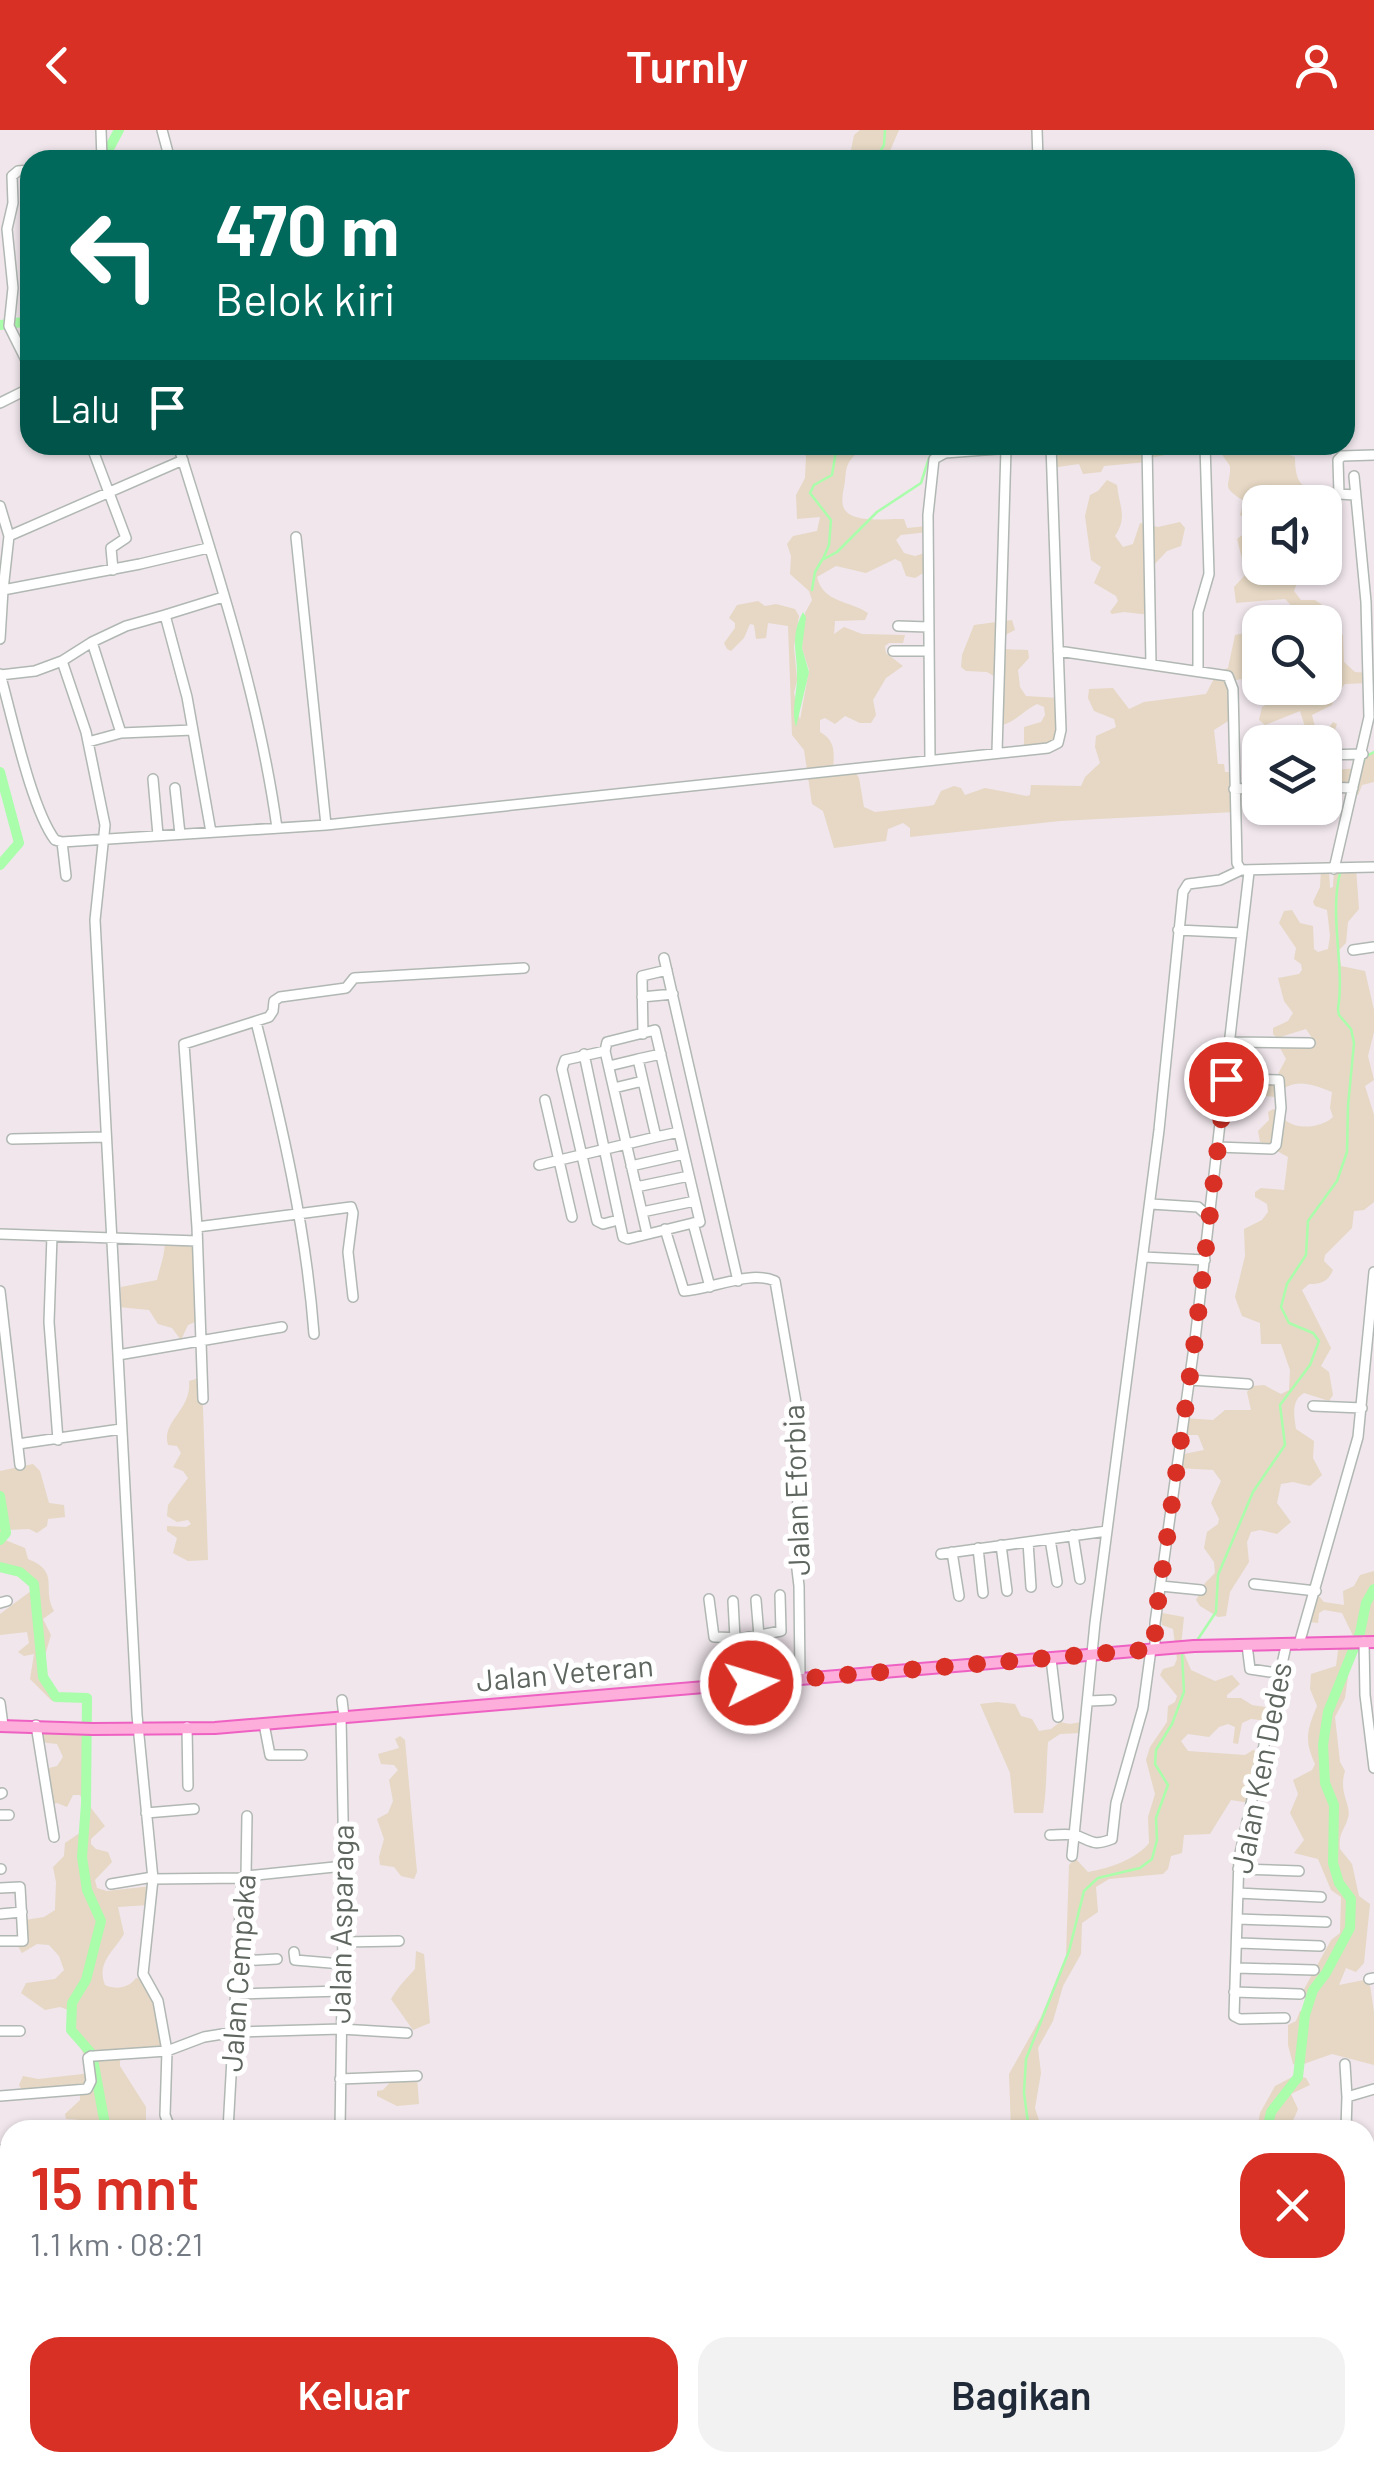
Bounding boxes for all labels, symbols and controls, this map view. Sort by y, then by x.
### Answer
icon: back [30,38,85,93]
text: Turnly [626,38,748,92]
icon: person [1289,38,1344,93]
text: 470 m [215,186,399,270]
icon: left [50,190,180,320]
text: Belok kiri [215,271,396,325]
icon: arrive [140,380,195,435]
text: Lalu [50,385,120,431]
map controls [1242,485,1342,825]
button: sound [1242,485,1342,585]
button: search [1242,605,1342,705]
button: layers [1242,725,1342,825]
pin [1184,1037,1269,1122]
icon: arrive [1199,1052,1254,1107]
street label: Jalan Eforbia [774,1404,816,1576]
position arrow [699,1631,803,1735]
street label: Jalan Veteran [475,1646,655,1698]
street label: Jalan Ken Dedes [1222,1659,1298,1876]
street label: Jalan Asparaga [320,1824,360,2024]
street label: Jalan Cempaka [212,1873,262,2073]
text: 15 mnt [30,2150,200,2222]
button: close [1240,2153,1345,2258]
text: 1.1 km · 08:21 [30,2224,203,2262]
button: Keluar [30,2337,678,2452]
button: Bagikan [698,2337,1345,2452]

